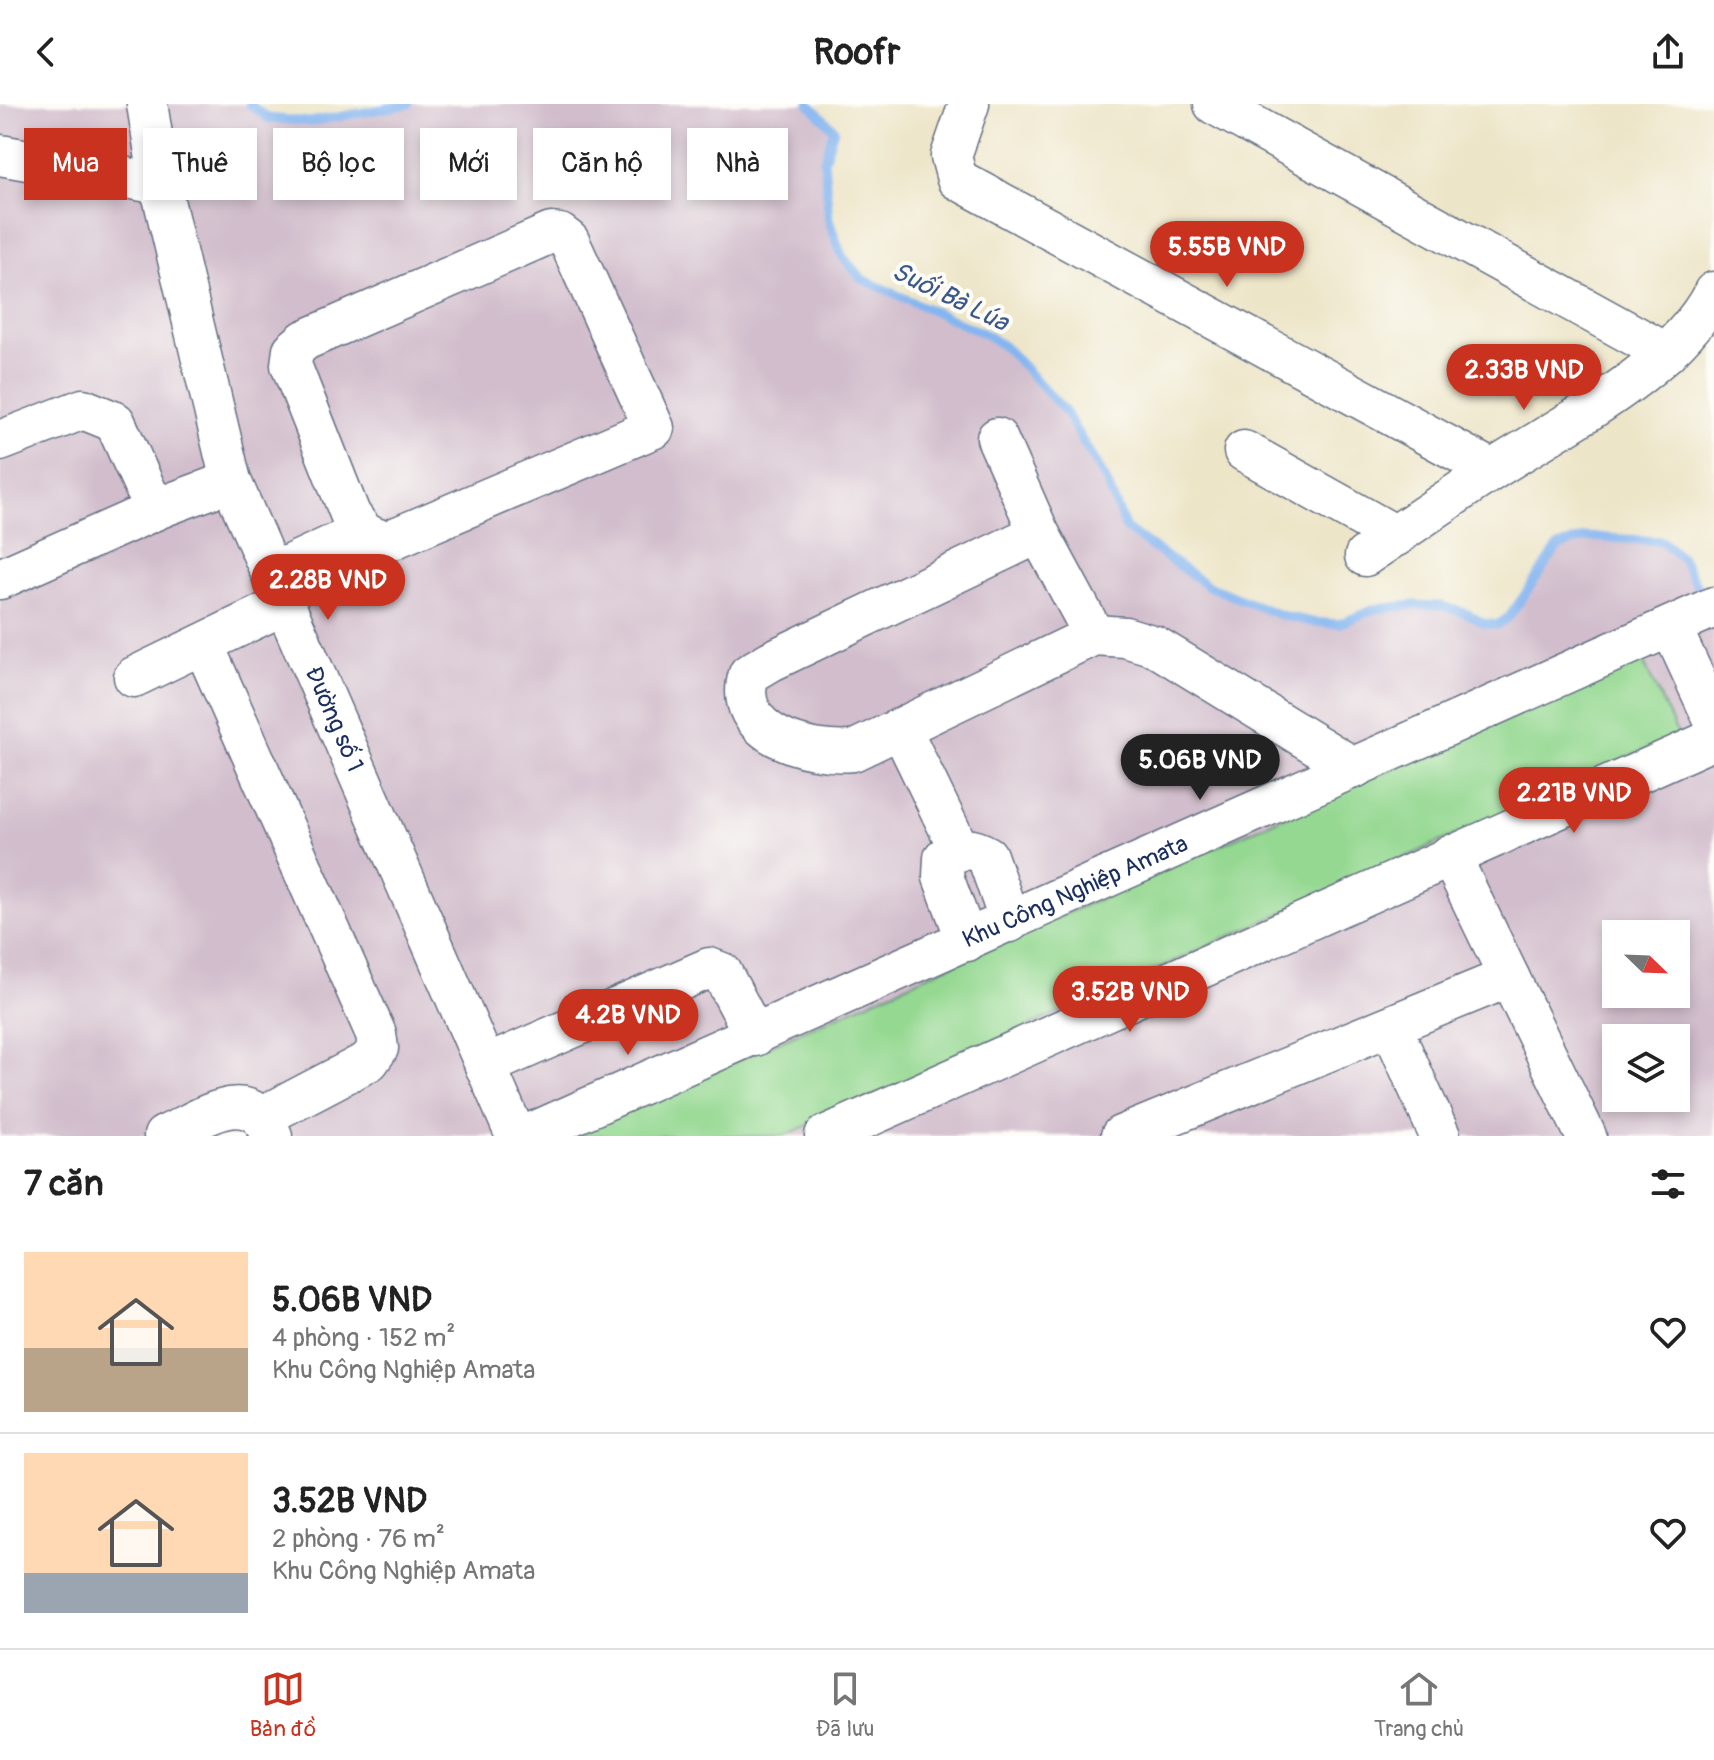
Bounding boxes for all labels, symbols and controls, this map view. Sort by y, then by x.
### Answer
icon: back [24,30,68,74]
text: Roofr [814,30,900,75]
icon: share [1646,30,1690,74]
chip: Mua [24,128,127,200]
chip: Thuê [143,128,257,200]
chip: Bộ lọc [273,128,404,200]
chip: Mới [420,128,517,200]
chip: Căn hộ [533,128,671,200]
chip: Nhà [687,128,788,200]
pin: 5.55B VND [1135,221,1319,289]
text: 5.55B VND [1168,231,1286,263]
water label: Suối Bà Lúa [887,255,1015,340]
pin: 2.33B VND [1432,344,1616,412]
text: 2.33B VND [1464,354,1584,386]
pin: 2.28B VND [236,554,420,622]
text: 2.28B VND [269,564,387,596]
street label: Đường số 1 [299,662,370,776]
pin: 5.06B VND [1108,734,1292,802]
text: 5.06B VND [1139,744,1261,776]
pin: 2.21B VND [1482,767,1666,835]
text: 2.21B VND [1517,777,1631,809]
street label: Khu Công Nghiệp Amata [958,829,1192,954]
north arrow [1602,920,1690,1008]
map controls [1602,920,1690,1112]
pin: 3.52B VND [1038,966,1222,1034]
text: 3.52B VND [1071,976,1189,1008]
pin: 4.2B VND [545,989,711,1057]
text: 4.2B VND [575,999,681,1031]
button: layers [1602,1024,1690,1112]
icon: filters [1646,1162,1690,1206]
text: 7 căn [24,1163,103,1206]
text: 5.06B VND [272,1279,432,1322]
icon: home [88,1284,184,1380]
icon: heart [1646,1310,1690,1354]
text: 4 phòng · 152 m² [272,1322,455,1354]
text: Khu Công Nghiệp Amata [272,1354,535,1386]
text: 3.52B VND [272,1480,427,1523]
icon: home [88,1485,184,1581]
icon: heart [1646,1511,1690,1555]
text: 2 phòng · 76 m² [272,1523,445,1555]
text: Khu Công Nghiệp Amata [272,1555,535,1587]
tab: Bản đồ [250,1667,316,1743]
tab: Đã lưu [816,1667,874,1743]
tab: Trang chủ [1374,1667,1464,1743]

